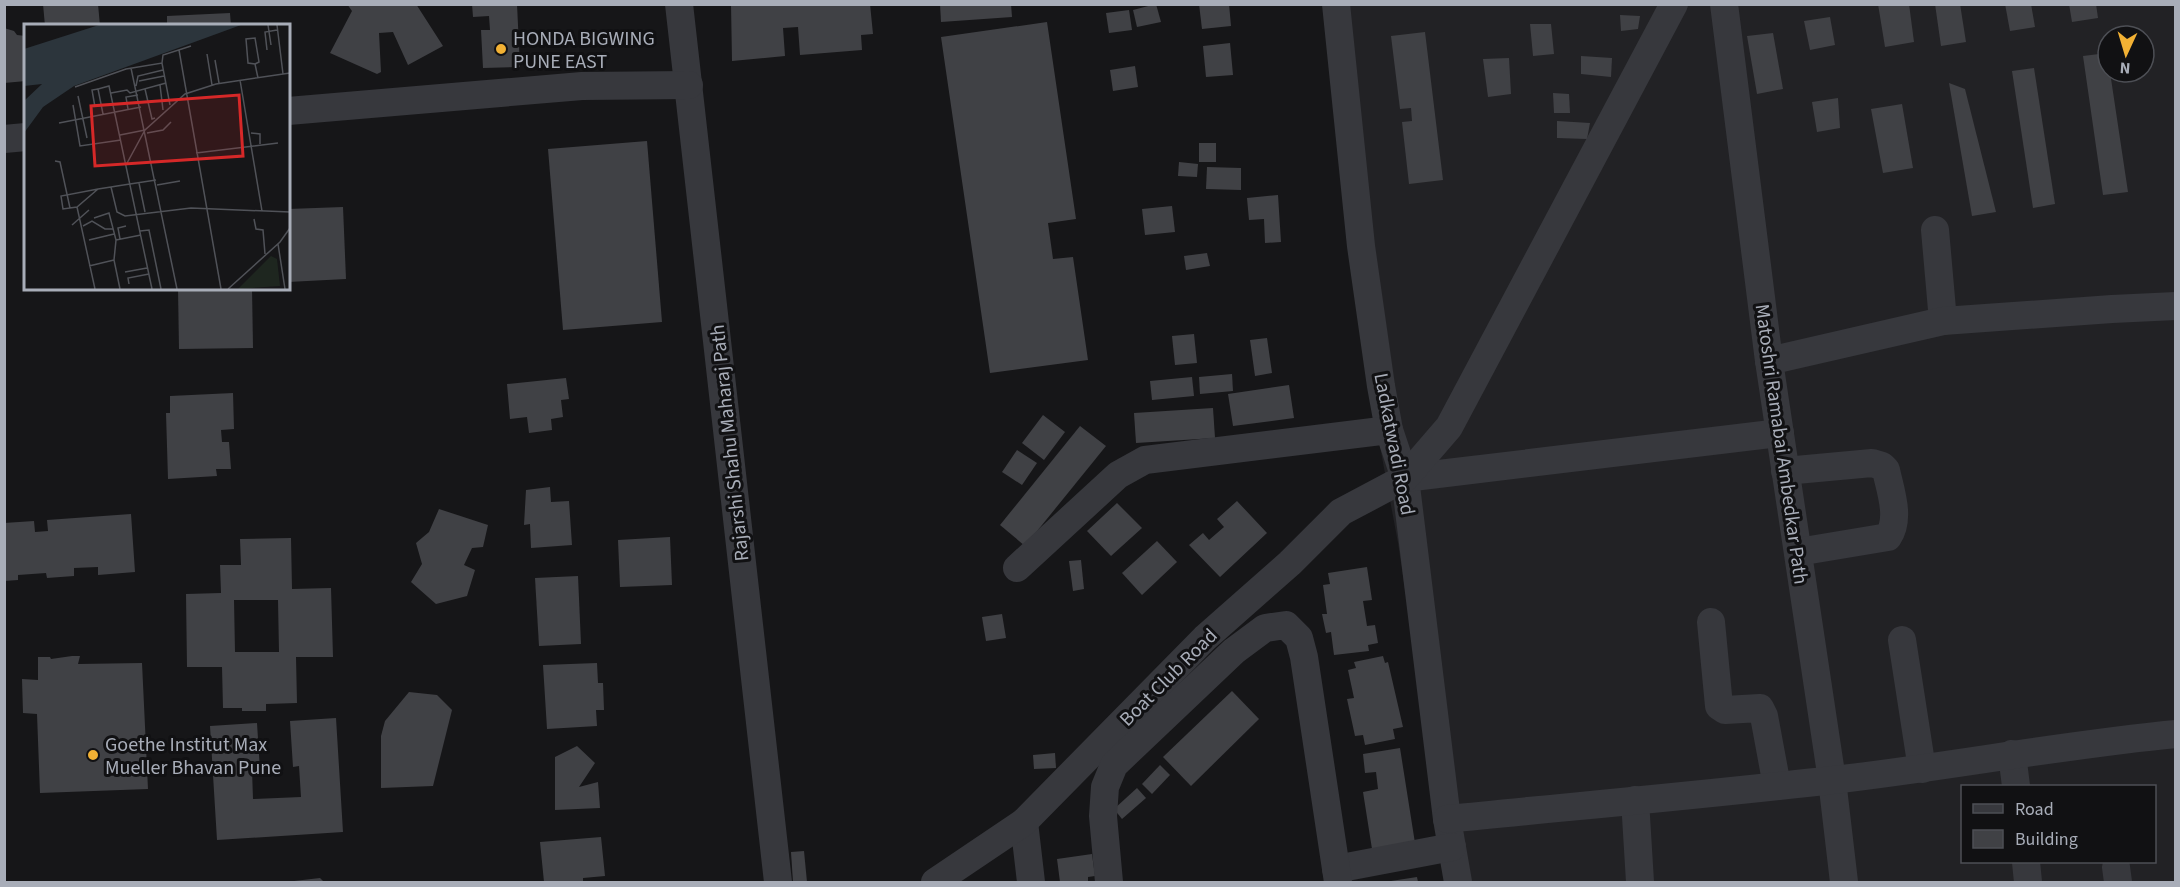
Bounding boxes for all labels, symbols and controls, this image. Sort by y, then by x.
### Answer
inset map [24,24,290,290]
north arrow [2096,24,2156,84]
place label: HONDA BIGWING PUNE EAST [513,25,655,76]
marker: HONDA BIGWING PUNE EAST [494,42,508,56]
text: N [2119,57,2131,79]
street label: Matoshri Ramabai Ambedkar Path [1747,302,1815,586]
street label: Rajarshi Shahu Maharaj Path [704,323,756,563]
street label: Ladkatwadi Road [1367,371,1422,518]
street label: Boat Club Road [1113,622,1224,733]
place label: Goethe Institut Max Mueller Bhavan Pune [105,731,281,782]
marker: Goethe Institut Max Mueller Bhavan Pune [86,748,100,762]
legend [1961,785,2156,863]
text: Road [2015,797,2054,822]
text: Building [2015,827,2078,852]

